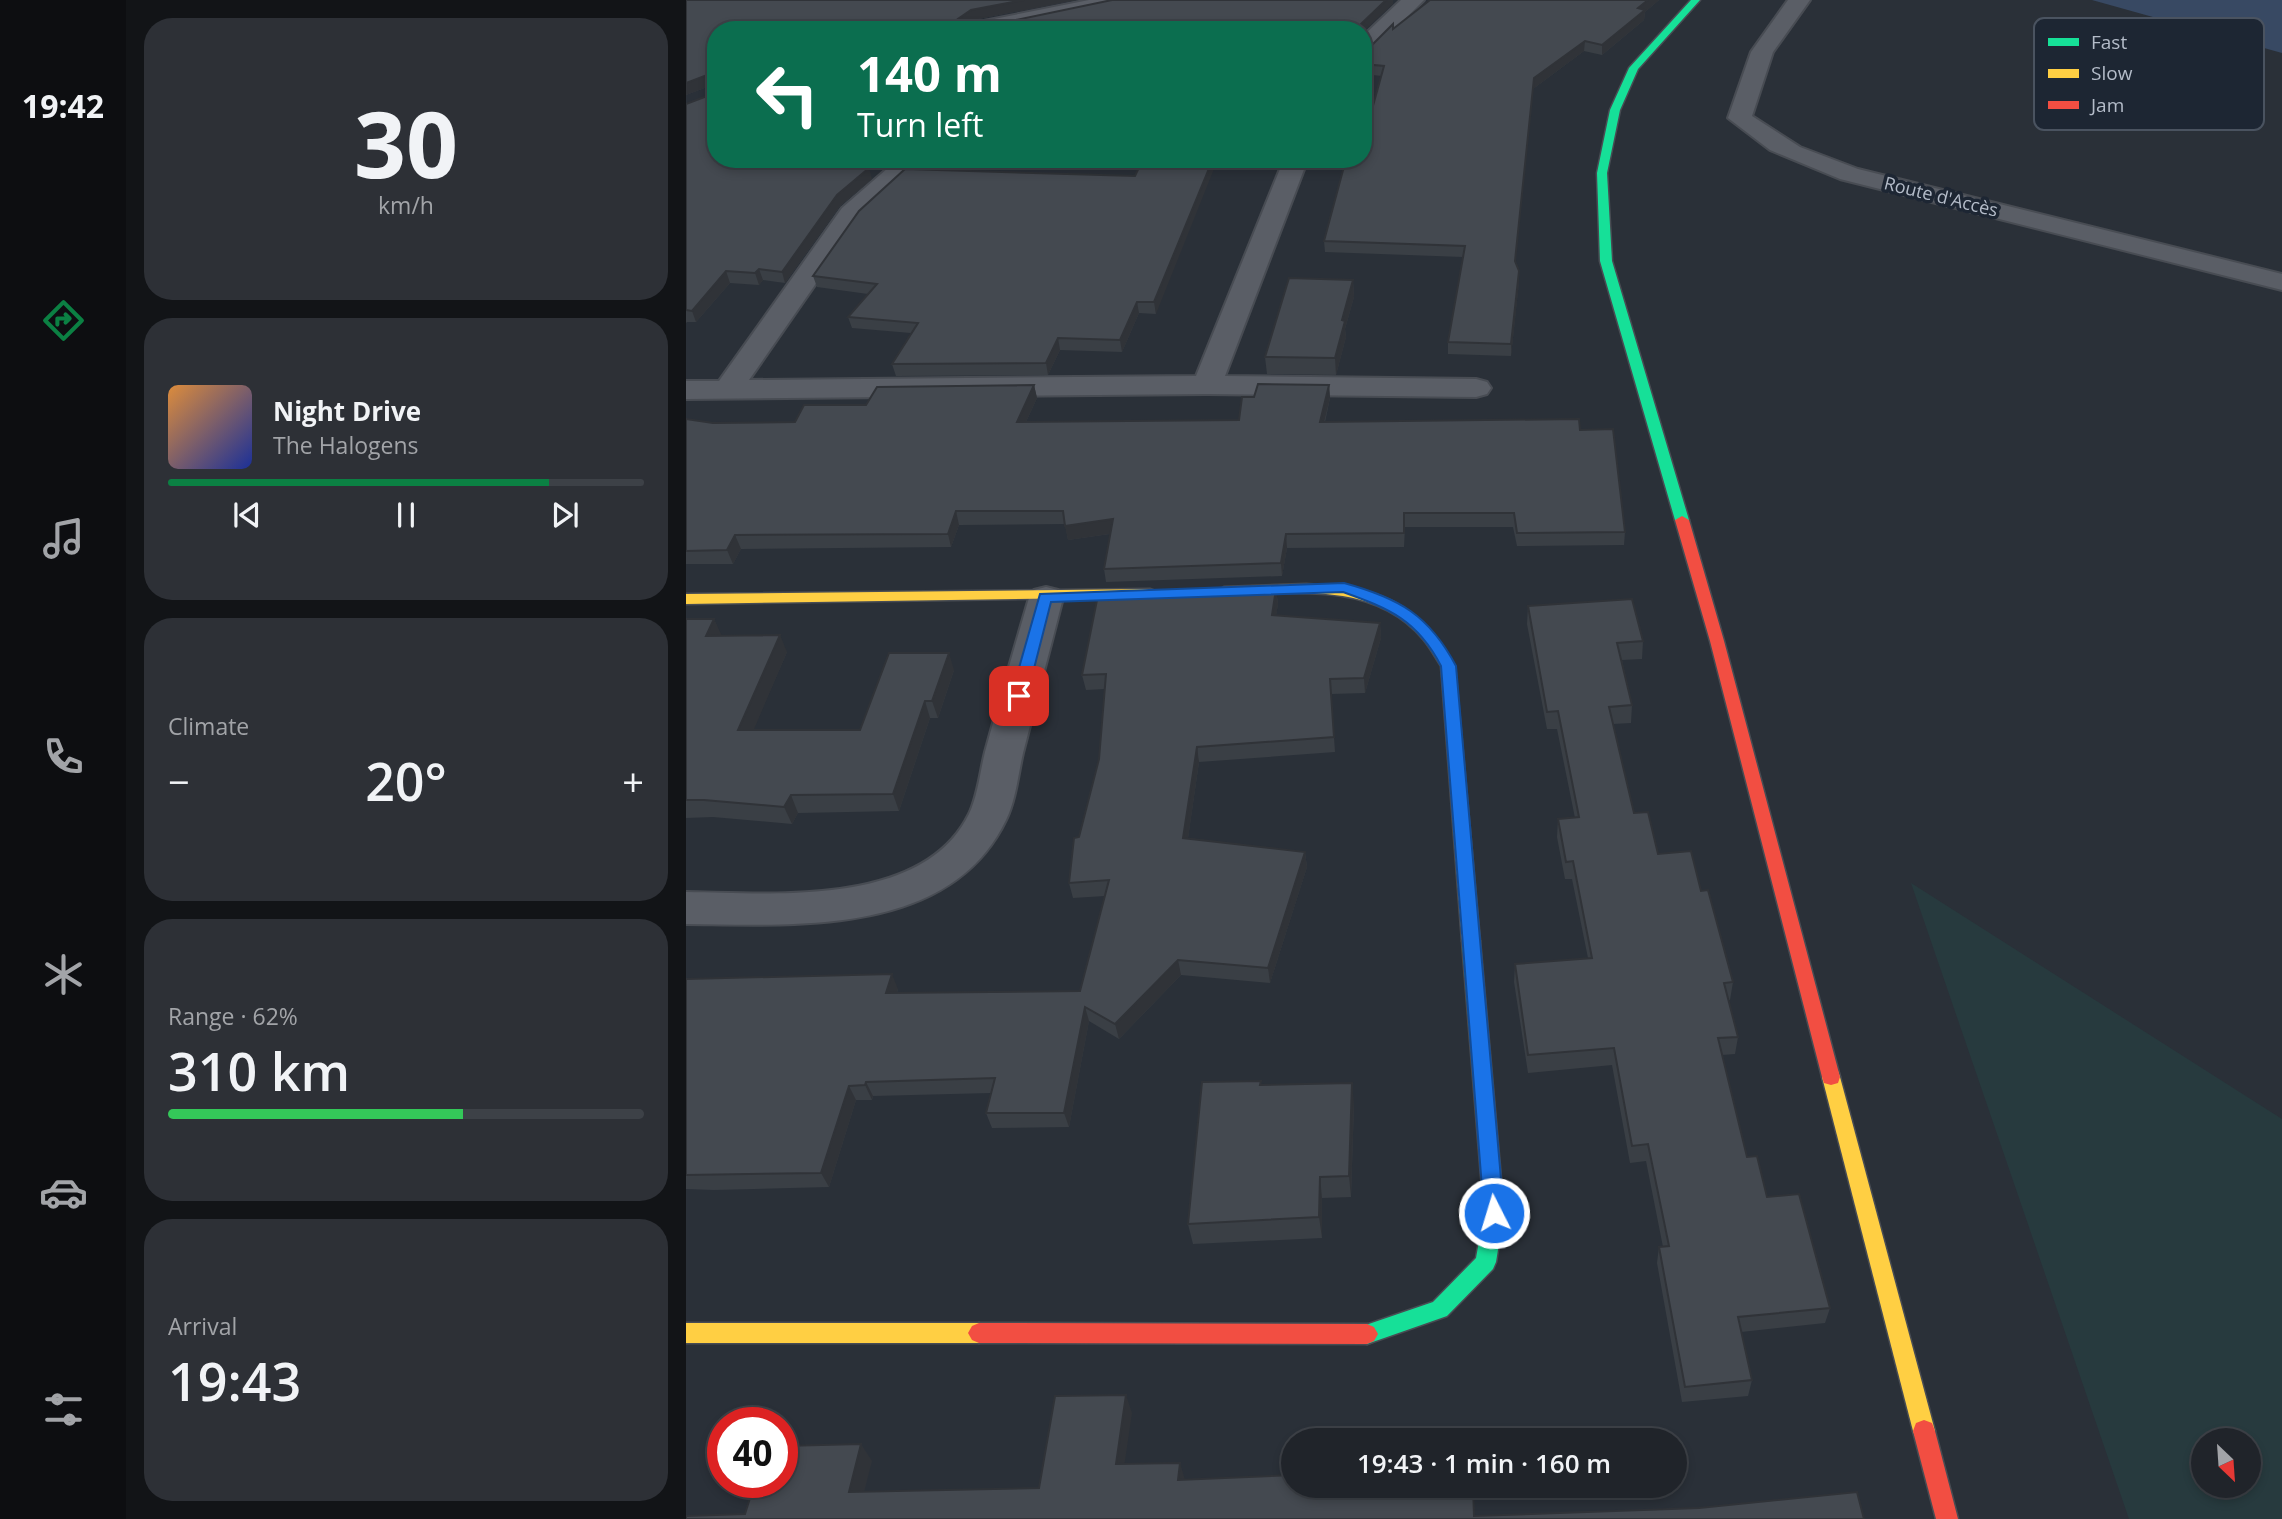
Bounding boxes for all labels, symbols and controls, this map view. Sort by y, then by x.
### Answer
legend [2034,18,2264,130]
text: Fast [2091,29,2127,55]
text: 140 m [857,40,1002,106]
icon: left [742,49,833,140]
text: Slow [2091,60,2133,86]
text: 30 [354,81,458,205]
text: 19:42 [22,84,104,127]
text: Jam [2089,92,2124,118]
text: Turn left [857,103,983,146]
street label: Route d'Accès [1882,170,2001,222]
text: km/h [378,189,434,221]
icon: directions [39,296,88,345]
text: Night Drive [273,393,421,429]
text: The Halogens [273,429,419,461]
icon: previous [228,496,266,534]
icon: pause [387,496,425,534]
icon: next [546,496,584,534]
icon: music [39,514,88,563]
pin [989,666,1049,726]
icon: arrive [1000,677,1038,715]
text: Climate [168,710,249,742]
icon: phone [39,732,88,781]
text: 20° [365,745,447,816]
text: − [168,755,190,807]
text: + [622,755,644,807]
icon: climate [39,950,88,999]
text: Range · 62% [168,1000,298,1032]
text: 310 km [168,1035,350,1106]
icon: car [39,1168,88,1217]
position arrow [1457,1176,1531,1250]
text: Arrival [168,1310,237,1342]
text: 19:43 [168,1345,301,1416]
icon: filters [39,1385,88,1434]
speed limit sign: 40 [707,1407,798,1498]
north arrow [2191,1428,2261,1498]
map controls [2191,1428,2261,1498]
text: 19:43 · 1 min · 160 m [1357,1445,1611,1481]

